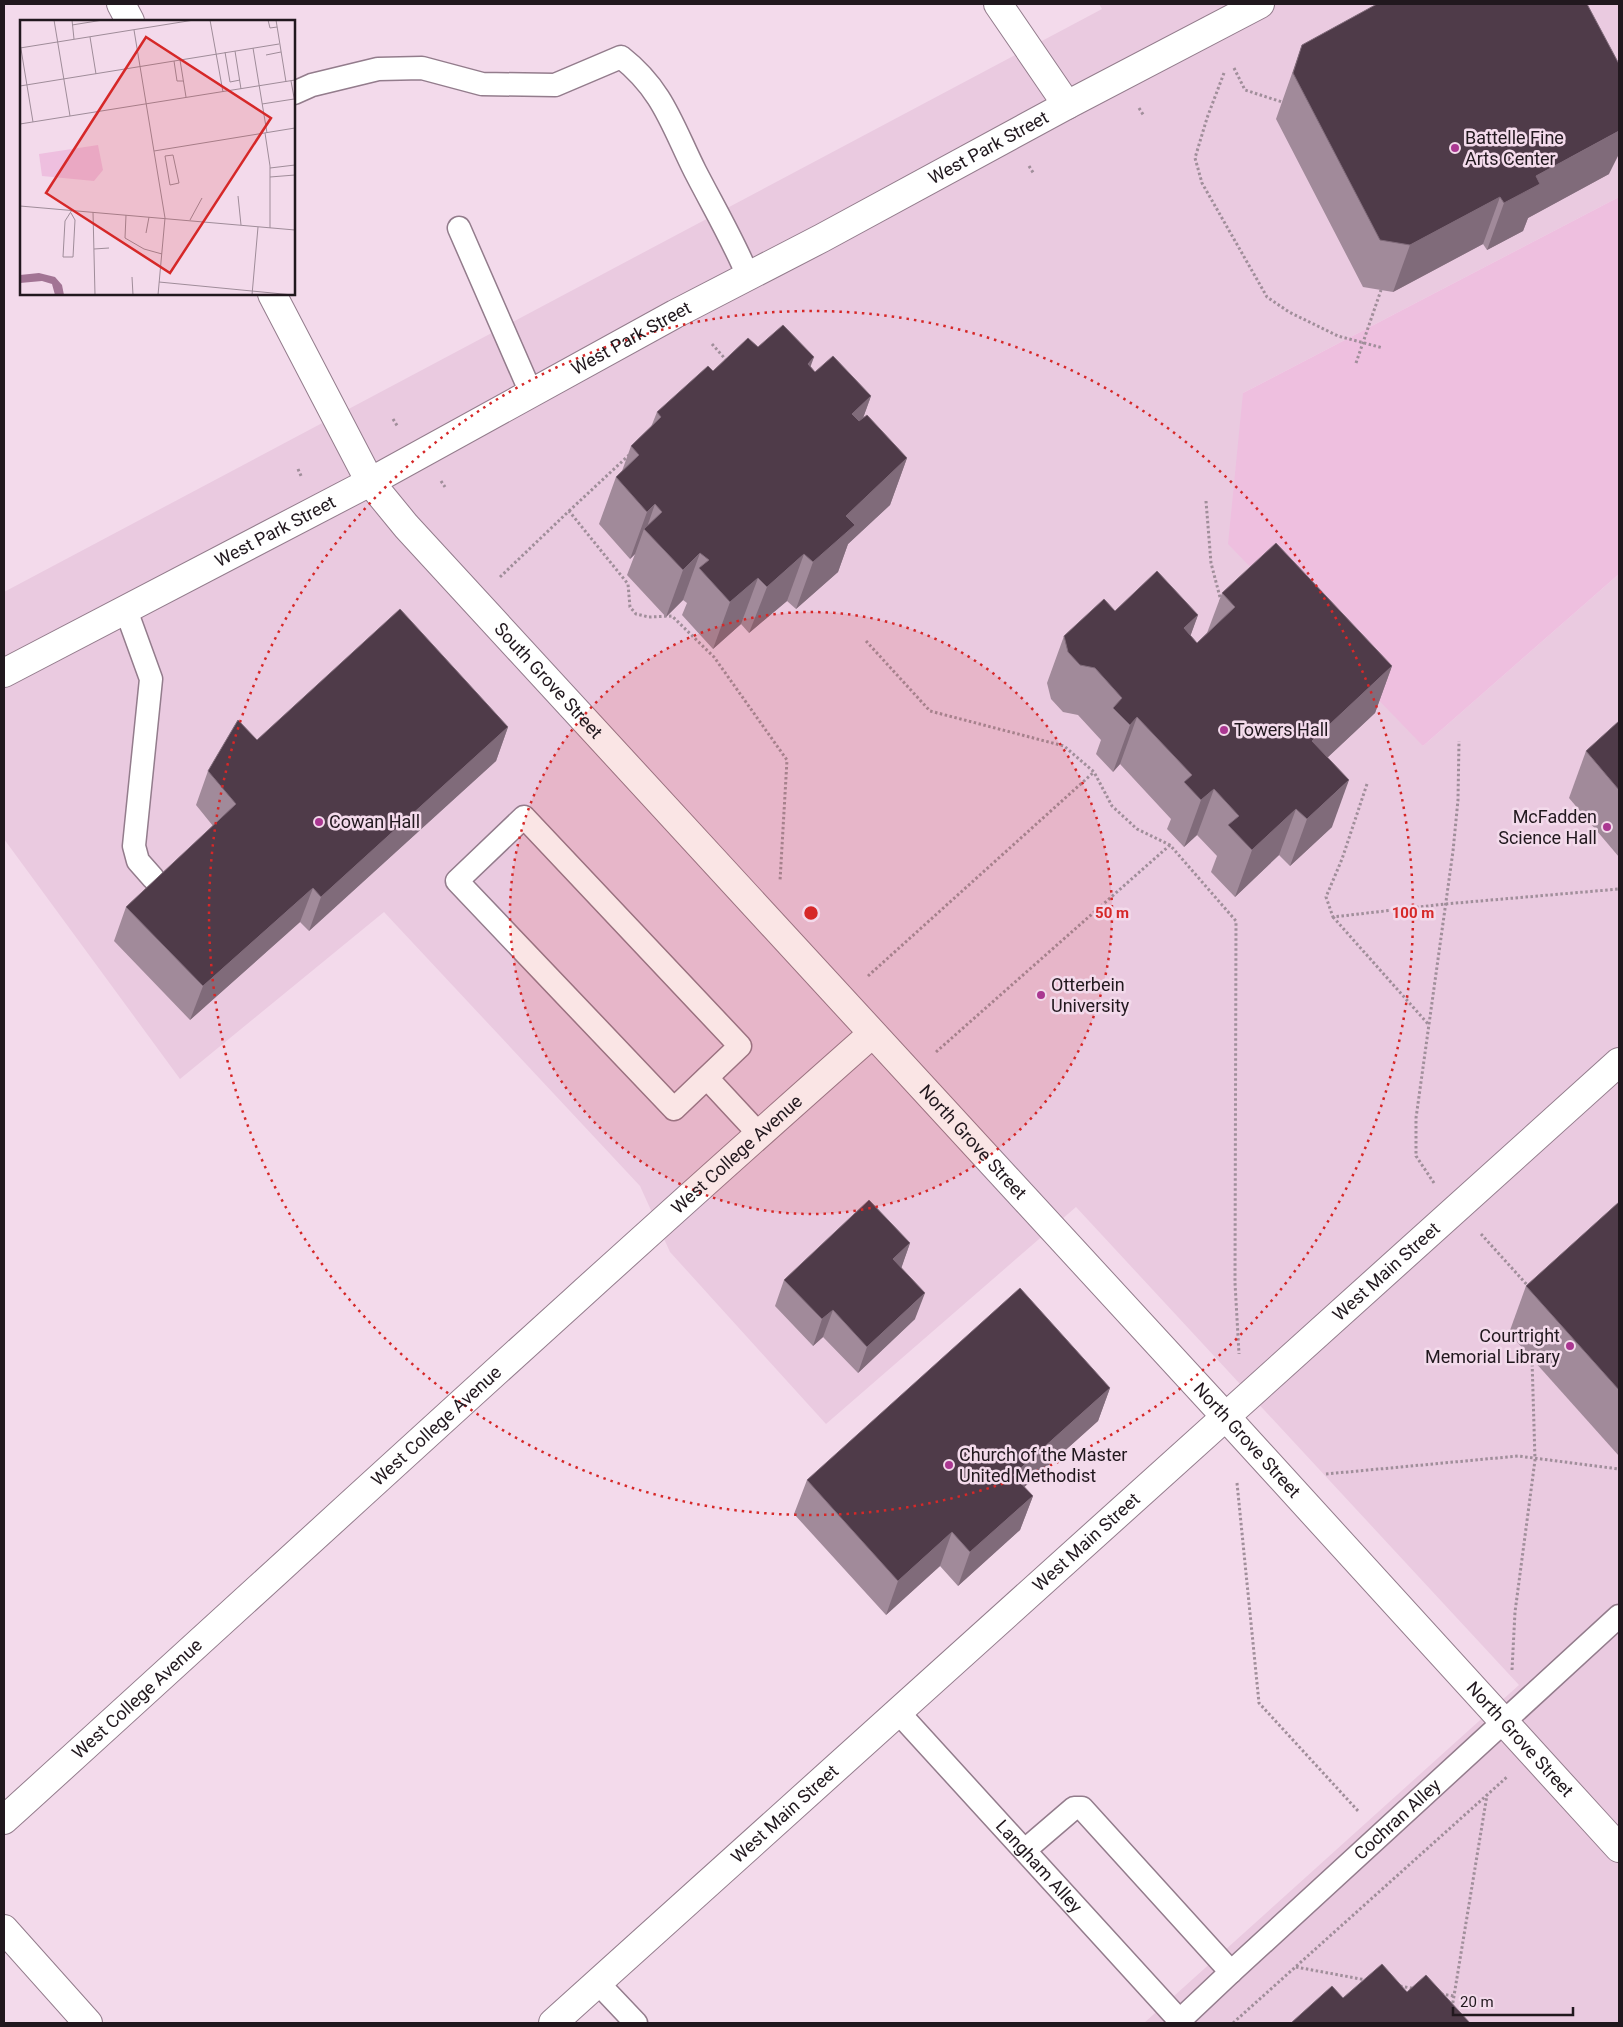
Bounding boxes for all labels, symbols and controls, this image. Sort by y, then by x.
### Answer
inset map [20,20,295,295]
street label: West Park Street [925,106,1052,188]
place label: Battelle Fine Arts Center [1465,127,1564,169]
marker: Battelle Fine Arts Center [1449,142,1461,154]
street label: West Park Street [568,297,694,379]
street label: West Park Street [211,491,339,571]
street label: South Grove Street [490,618,607,743]
place label: Towers Hall [1234,719,1328,740]
marker: Towers Hall [1218,724,1230,736]
place label: McFadden Science Hall [1498,806,1597,848]
place label: Cowan Hall [329,811,420,832]
marker: Cowan Hall [313,816,325,828]
marker: McFadden Science Hall [1601,821,1613,833]
centre of rings [802,904,820,922]
text: 50 m [1095,904,1129,922]
text: 100 m [1392,904,1434,922]
place label: Otterbein University [1051,974,1130,1016]
marker: Otterbein University [1035,989,1047,1001]
street label: North Grove Street [915,1080,1031,1203]
street label: West College Avenue [667,1090,806,1218]
street label: West Main Street [1328,1218,1444,1325]
place label: Courtright Memorial Library [1425,1325,1560,1367]
marker: Courtright Memorial Library [1564,1340,1576,1352]
street label: West College Avenue [367,1361,505,1490]
street label: North Grove Street [1190,1378,1305,1502]
place label: Church of the Master United Methodist [959,1444,1127,1486]
marker: Church of the Master United Methodist [943,1459,955,1471]
street label: West Main Street [1028,1488,1144,1595]
street label: West College Avenue [68,1634,206,1763]
street label: North Grove Street [1463,1677,1578,1801]
street label: West Main Street [727,1760,842,1867]
street label: Cochran Alley [1349,1774,1445,1864]
street label: Langham Alley [992,1815,1087,1917]
scale bar [1453,1984,1573,2016]
text: 20 m [1460,1993,1494,2011]

